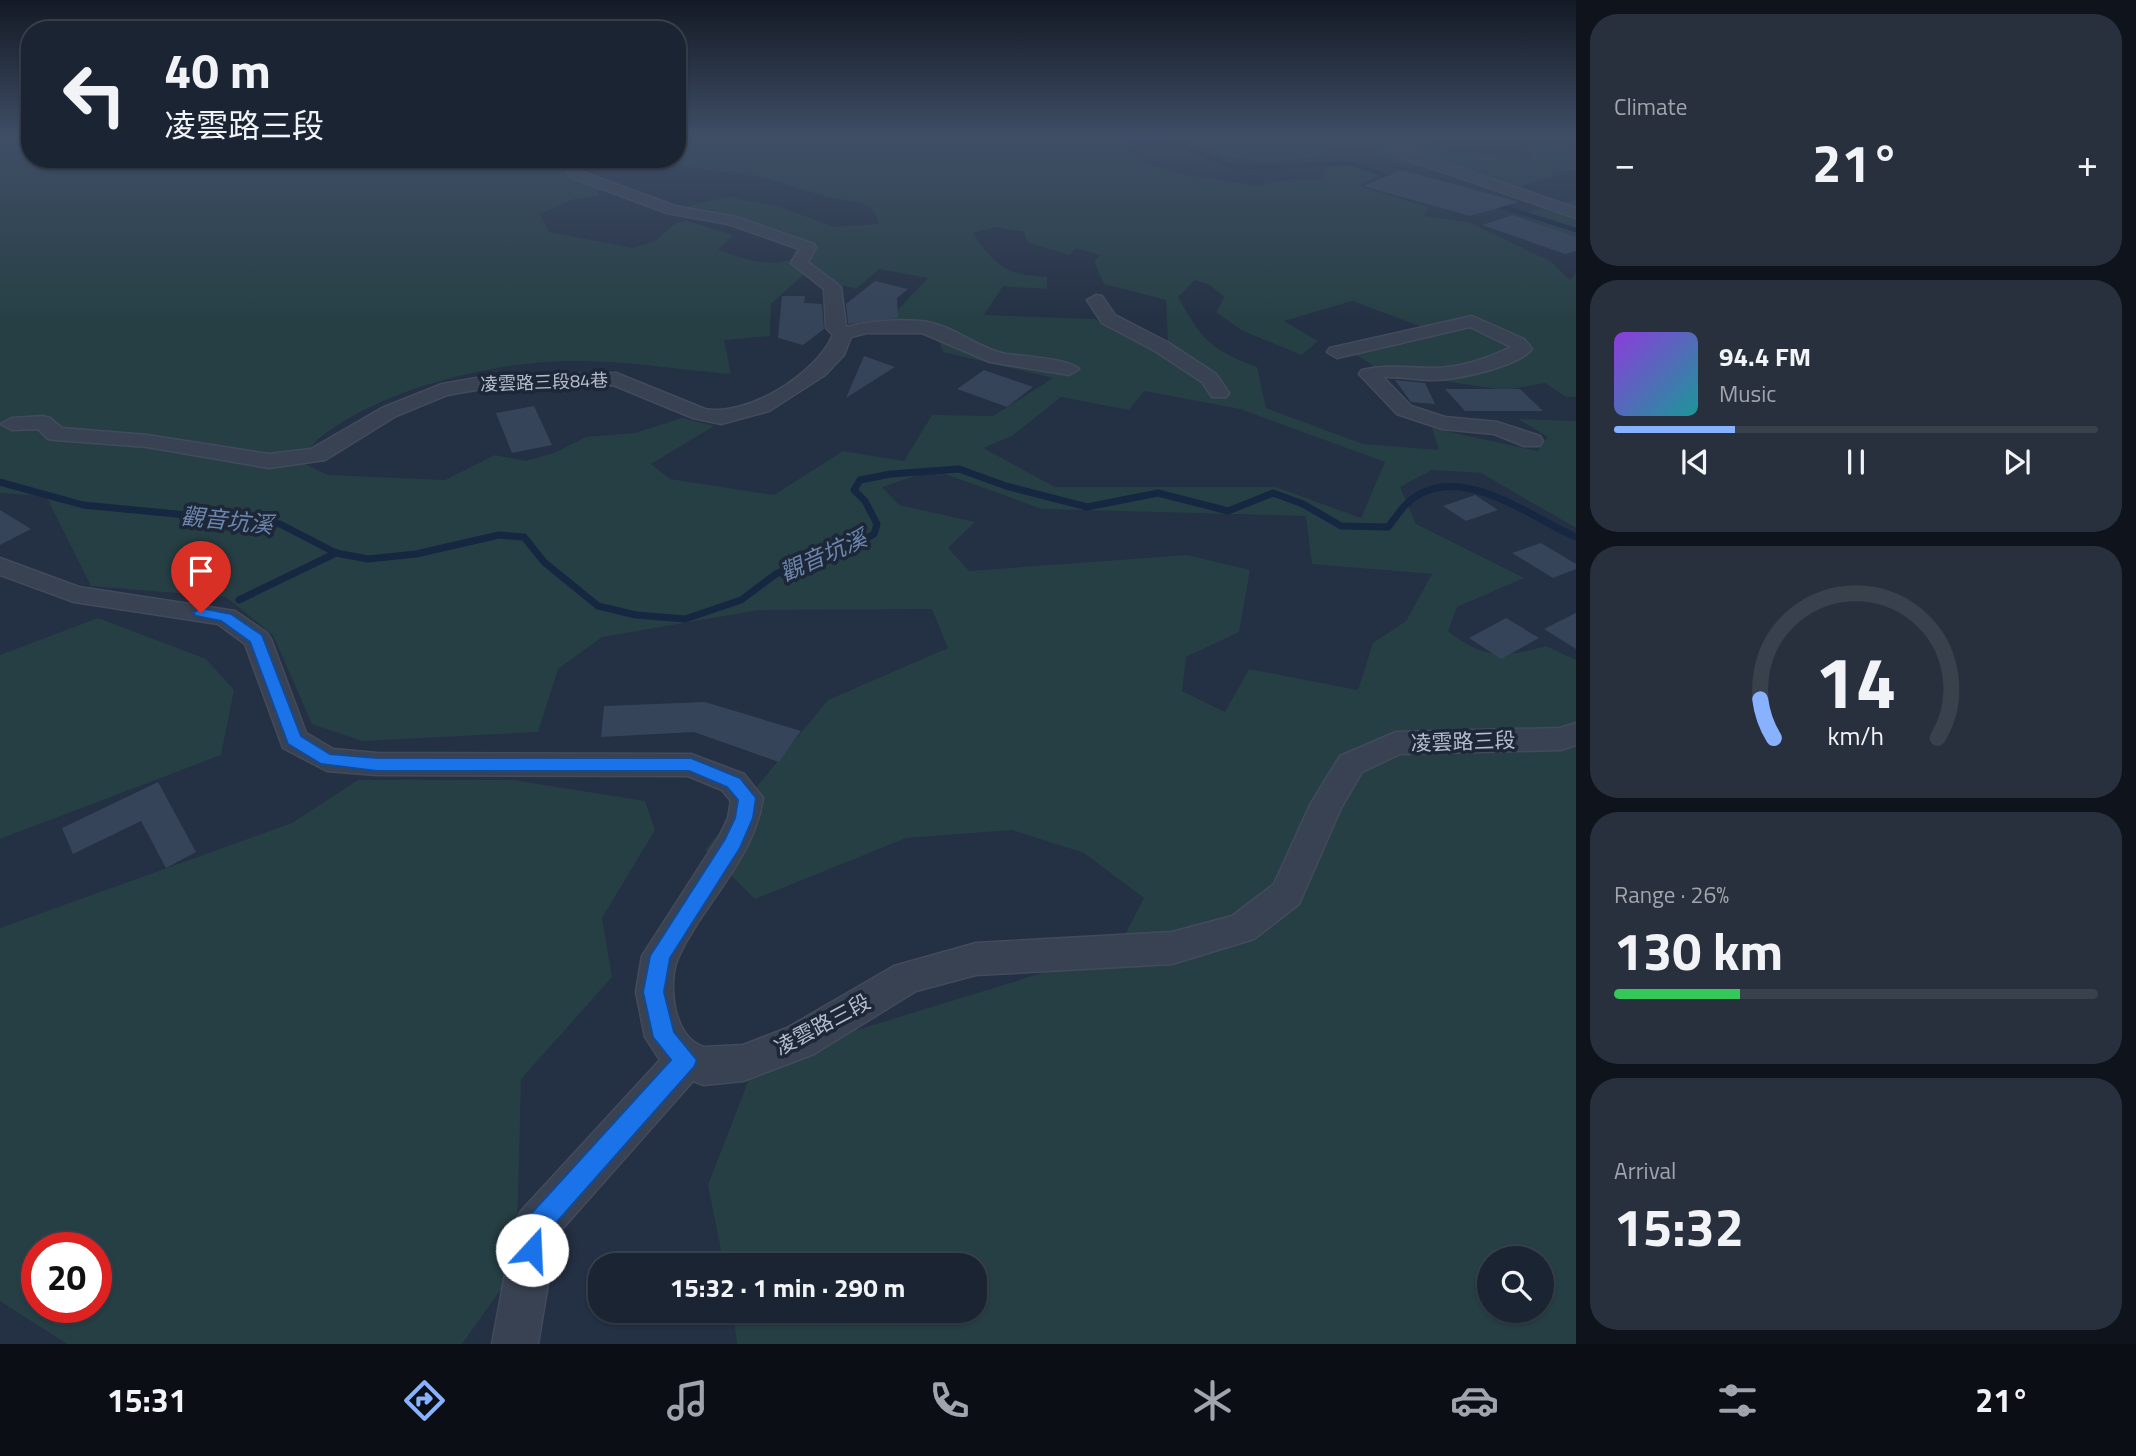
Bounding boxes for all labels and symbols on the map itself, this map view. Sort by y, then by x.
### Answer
street label: 凌雲路三段84巷 [479,366,609,398]
water label: 觀音坑溪 [179,498,278,543]
water label: 觀音坑溪 [774,519,875,590]
pin [171,541,231,613]
street label: 凌雲路三段 [1410,723,1516,759]
street label: 凌雲路三段 [768,985,876,1063]
position arrow [495,1213,569,1287]
speed limit sign: 20 [21,1232,112,1323]

